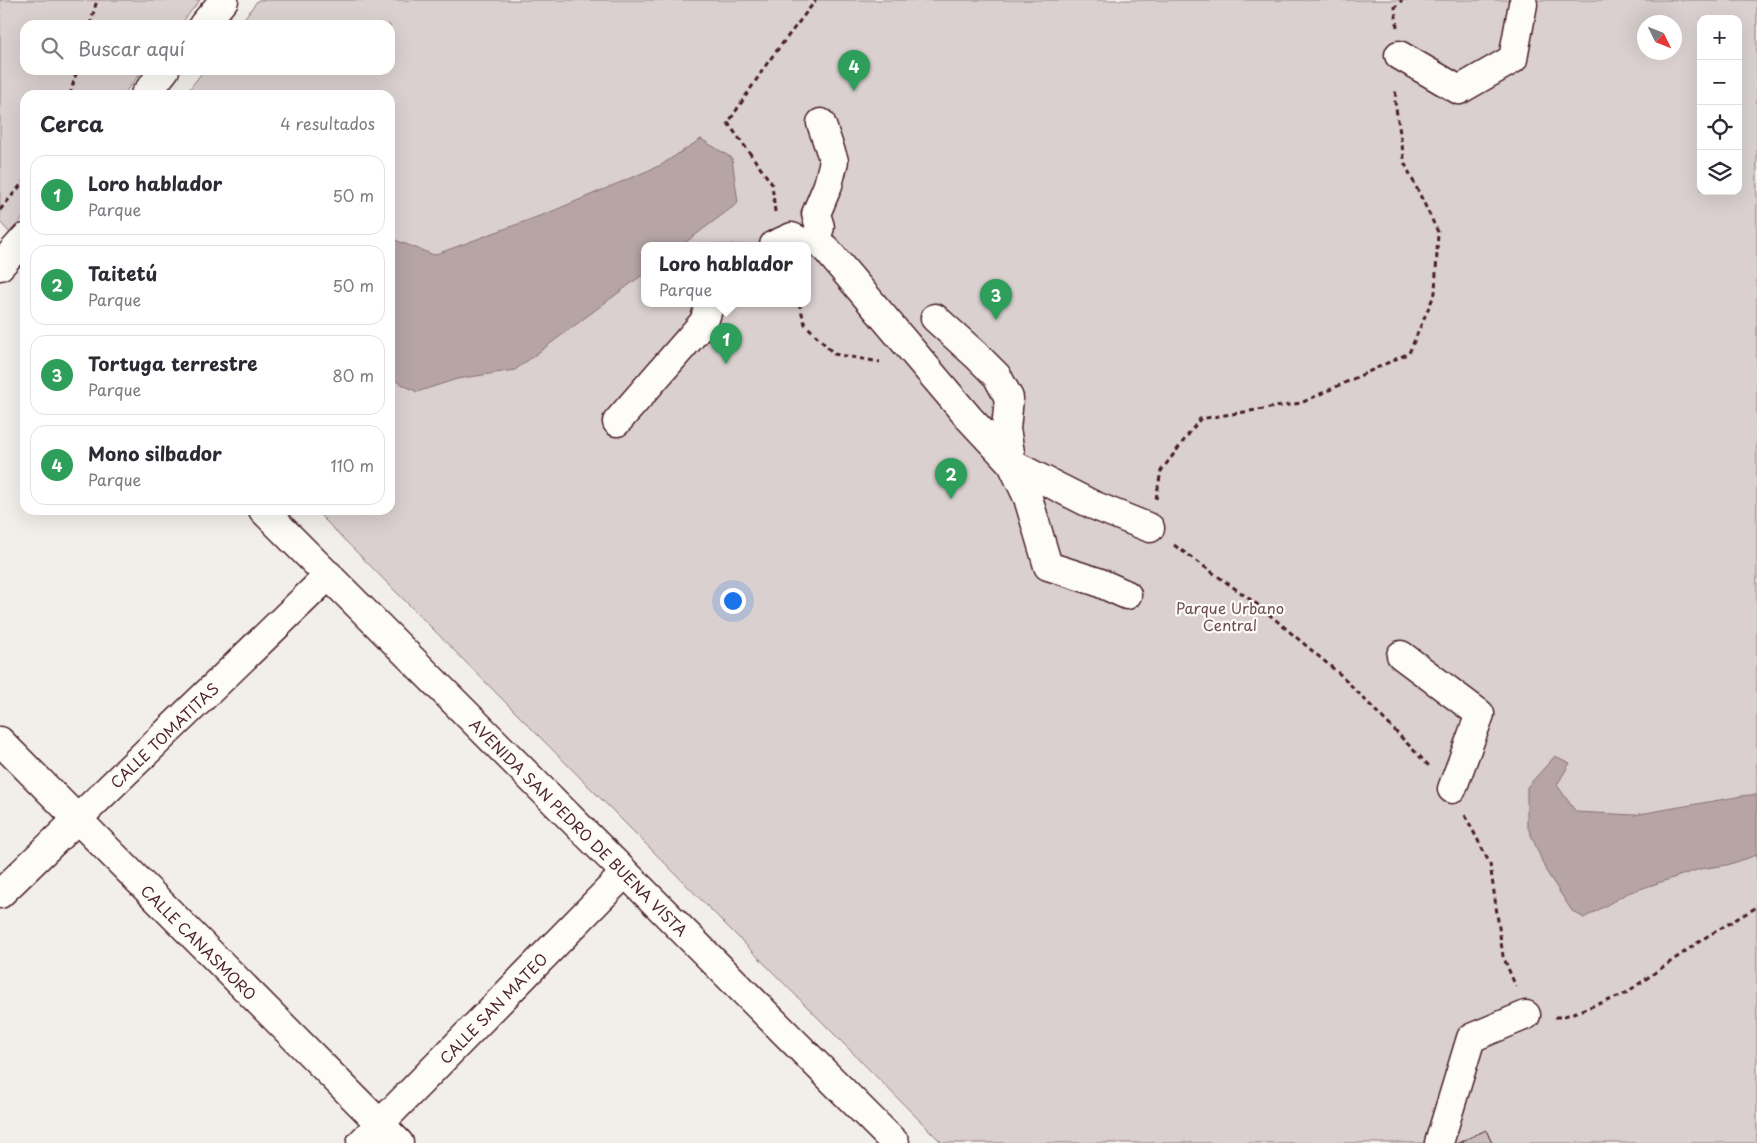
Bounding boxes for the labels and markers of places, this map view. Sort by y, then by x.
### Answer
pin: 4 [838,50,870,91]
pin: 3 [980,279,1012,320]
pin: 1 [710,323,742,364]
pin: 2 [935,458,967,499]

